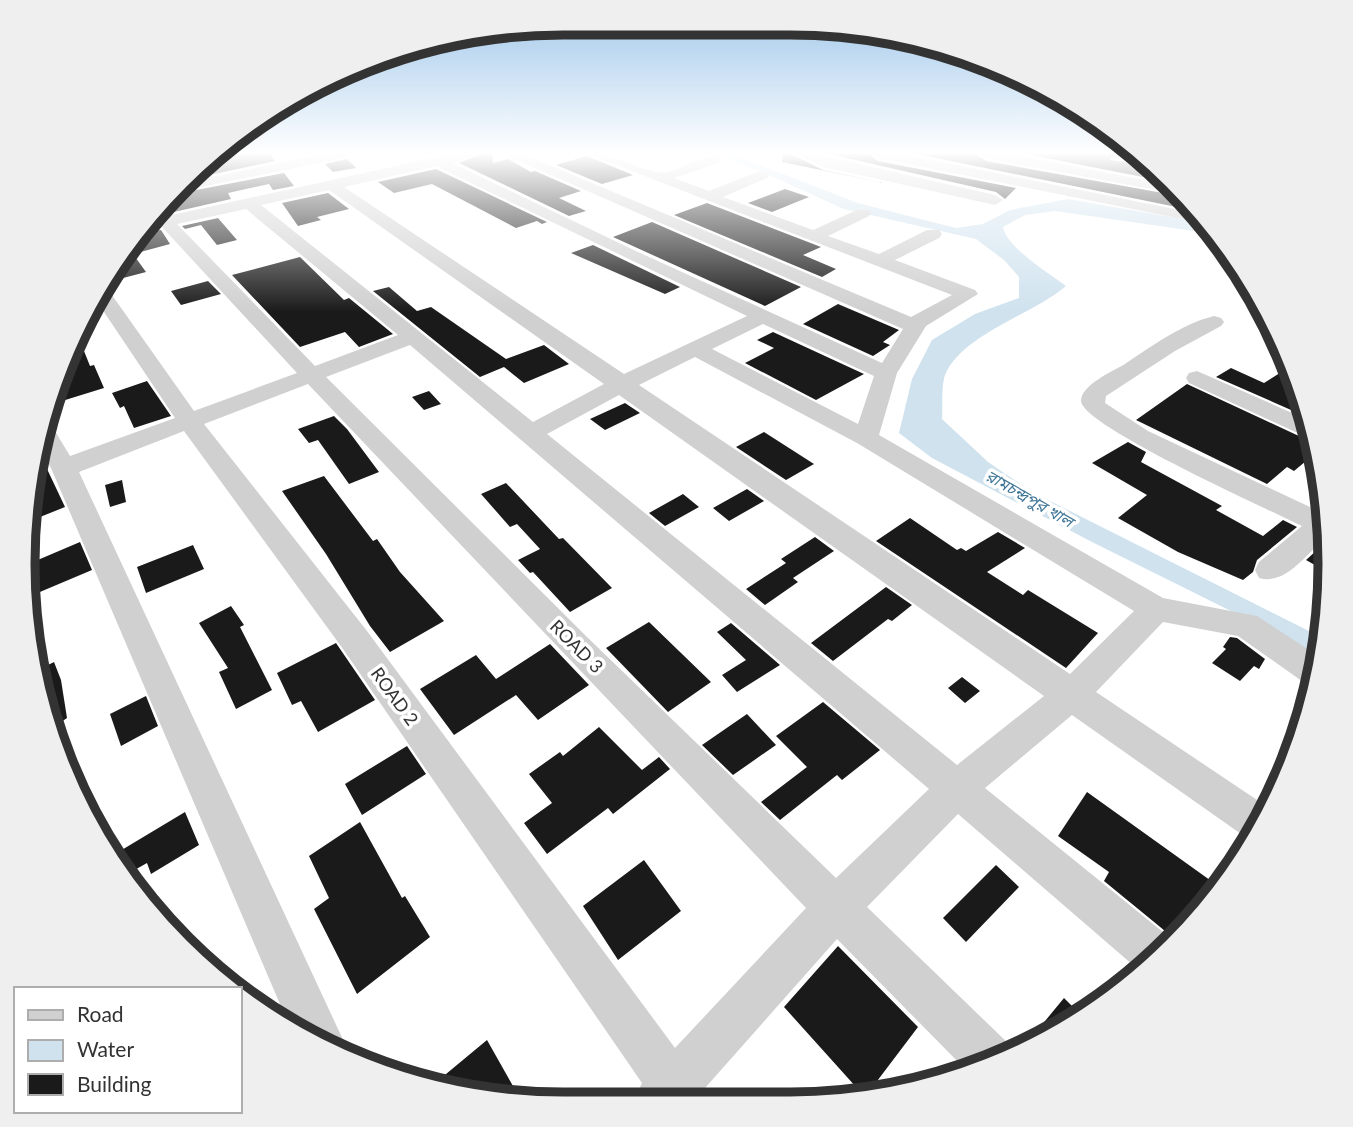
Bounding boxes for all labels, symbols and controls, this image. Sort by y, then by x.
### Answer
water label: রামচন্দ্রপুর খাল [983,465,1080,533]
street label: ROAD 3 [546,615,608,677]
street label: ROAD 2 [367,663,423,729]
legend [14,987,242,1113]
text: Road [77,1001,124,1026]
text: Water [77,1036,134,1061]
text: Building [77,1071,152,1096]

